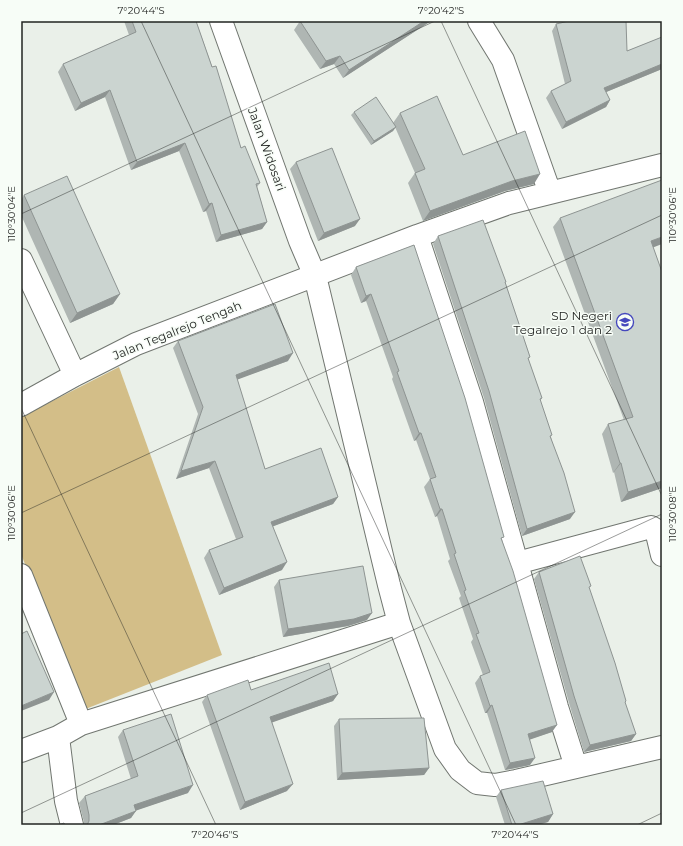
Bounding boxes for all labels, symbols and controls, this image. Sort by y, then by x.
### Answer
text: 7°20'44"S [117,4,165,17]
text: 7°20'42"S [418,4,464,17]
street label: Jalan Widosari [245,104,289,193]
text: 110°30'04"E [5,186,18,242]
text: 110°30'06"E [666,187,679,243]
street label: Jalan Tegalrejo Tengah [110,297,244,363]
place label: SD Negeri Tegalrejo 1 dan 2 [513,308,612,337]
school or university icon: SD Negeri Tegalrejo 1 dan 2 [615,312,635,332]
text: 110°30'06"E [5,485,18,541]
text: 110°30'08"E [666,486,679,542]
text: 7°20'46"S [192,828,238,841]
text: 7°20'44"S [491,828,539,841]

